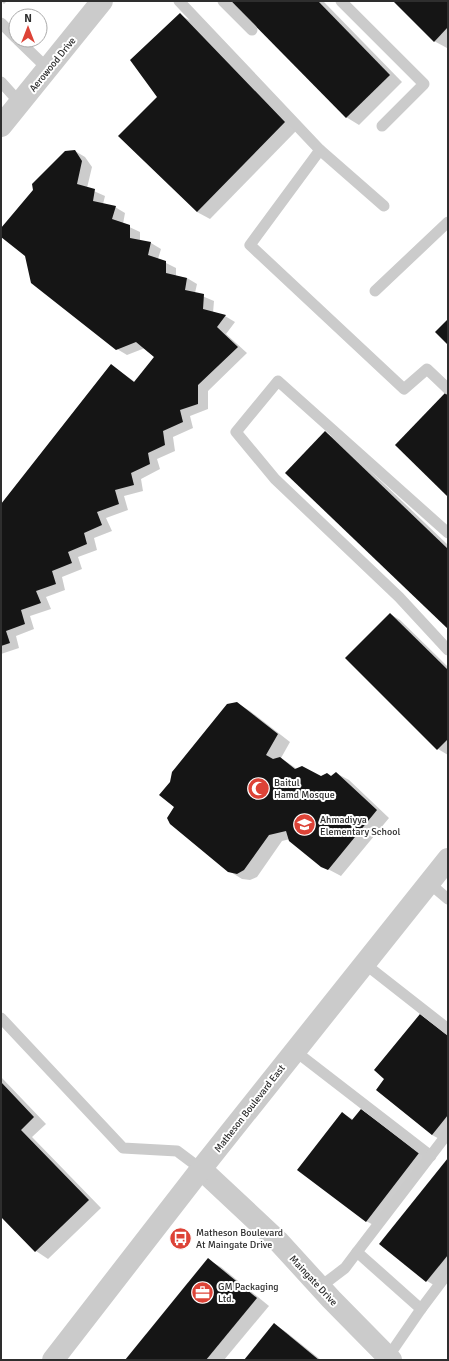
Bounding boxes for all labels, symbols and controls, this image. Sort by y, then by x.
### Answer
north arrow [8,8,48,48]
text: N [24,12,32,25]
street label: Aerowood Drive [27,35,79,94]
mosque icon: Baitul Hamd Mosque [246,775,272,801]
place label: Baitul Hamd Mosque [274,777,335,801]
school or university icon: Ahmadiyya Elementary School [292,812,318,838]
place label: Ahmadiyya Elementary School [320,814,400,838]
street label: Matheson Boulevard East [212,1062,288,1155]
bus stop icon: Matheson Boulevard At Maingate Drive [167,1225,193,1251]
place label: Matheson Boulevard At Maingate Drive [196,1227,283,1251]
street label: Maingate Drive [287,1253,340,1308]
office icon: GM Packaging Ltd. [189,1279,215,1305]
place label: GM Packaging Ltd. [218,1281,279,1305]

